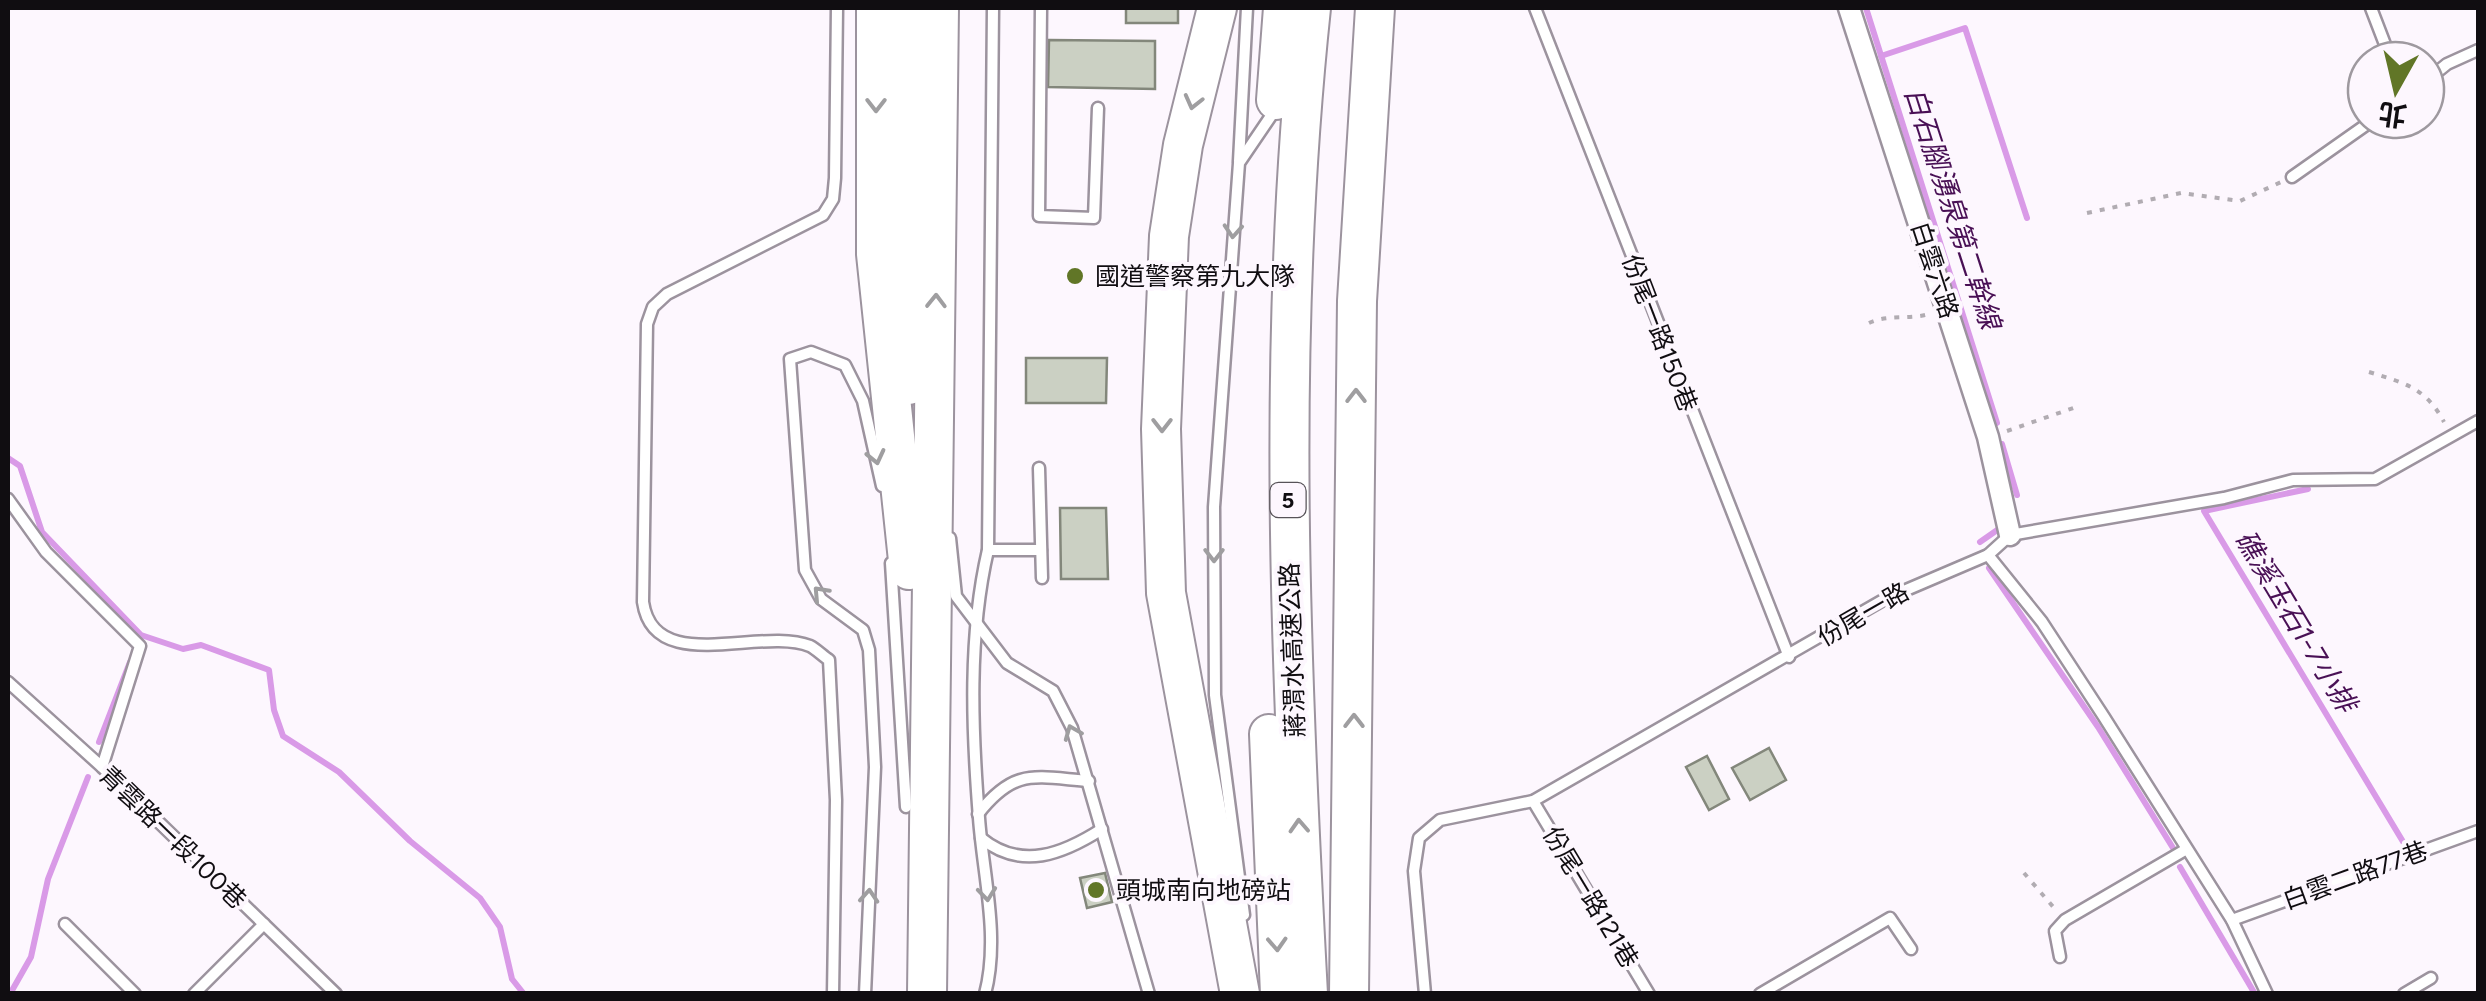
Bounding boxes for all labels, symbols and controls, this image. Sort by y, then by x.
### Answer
north arrow [2346,40,2446,140]
water label: 白石腳湧泉第二幹線 [1898,83,2009,336]
one-way arrow [1184,93,1205,110]
text: 北 [2376,96,2409,134]
one-way arrow [865,98,887,113]
street label: 白雲六路 [1905,218,1965,322]
one-way arrow [1223,223,1245,239]
street label: 份尾一路150巷 [1616,250,1704,416]
place label: 國道警察第九大隊 [1095,261,1295,291]
marker: 國道警察第九大隊 [1064,265,1086,287]
one-way arrow [925,293,947,308]
one-way arrow [1345,388,1367,404]
one-way arrow [1151,418,1173,433]
one-way arrow [864,448,885,465]
road number: 5 [1270,483,1306,517]
water label: 礁溪玉石1-7小排 [2228,524,2366,722]
one-way arrow [1203,548,1225,564]
street label: 蔣渭水高速公路 [1274,562,1310,738]
street label: 份尾一路 [1812,576,1914,652]
one-way arrow [814,587,832,605]
one-way arrow [1343,713,1365,728]
one-way arrow [1064,724,1084,742]
street label: 青雲路一段100巷 [93,759,253,915]
one-way arrow [1289,818,1310,834]
street label: 份尾一路121巷 [1537,821,1645,973]
street label: 白雲二路77巷 [2279,835,2431,915]
place label: 頭城南向地磅站 [1116,875,1291,905]
marker: 頭城南向地磅站 [1085,879,1107,901]
one-way arrow [976,887,997,903]
one-way arrow [858,888,879,904]
one-way arrow [1266,937,1287,953]

